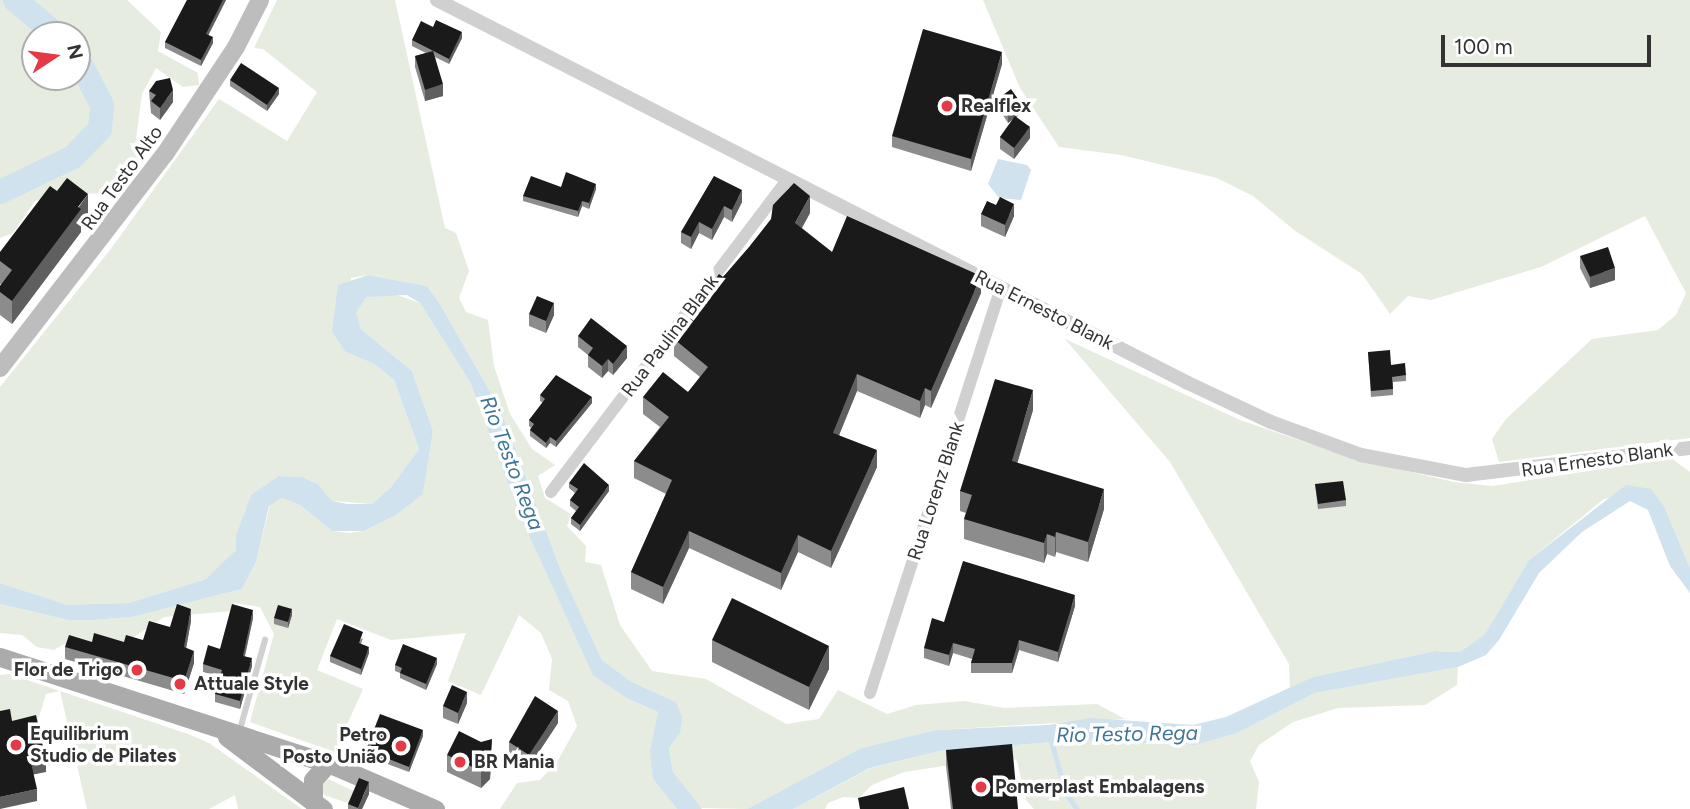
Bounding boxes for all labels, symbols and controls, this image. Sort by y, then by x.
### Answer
north arrow [21,21,91,91]
scale bar [1445,21,1655,65]
text: 100 m [1454,34,1513,59]
text: N [62,42,88,61]
place label: Realflex [961,95,1031,117]
marker: Realflex [939,98,955,114]
street label: Rua Testo Alto [76,121,168,235]
street label: Rua Ernesto Blank [971,265,1117,355]
street label: Rua Paulina Blank [617,270,723,402]
water label: Rio Testo Rega [475,392,549,534]
street label: Rua Lorenz Blank [903,419,969,563]
street label: Rua Ernesto Blank [1520,438,1674,482]
place label: Flor de Trigo [14,659,123,681]
marker: Flor de Trigo [129,662,145,678]
place label: Attuale Style [194,673,309,695]
marker: Attuale Style [172,676,188,692]
water label: Rio Testo Rega [1056,720,1198,748]
place label: Equilibrium Studio de Pilates [30,723,176,767]
place label: Petro Posto União [283,724,387,768]
marker: Equilibrium Studio de Pilates [8,737,24,753]
marker: Petro Posto União [393,738,409,754]
place label: BR Mania [474,751,555,773]
marker: BR Mania [452,754,468,770]
place label: Pomerplast Embalagens [995,776,1204,798]
marker: Pomerplast Embalagens [973,779,989,795]

